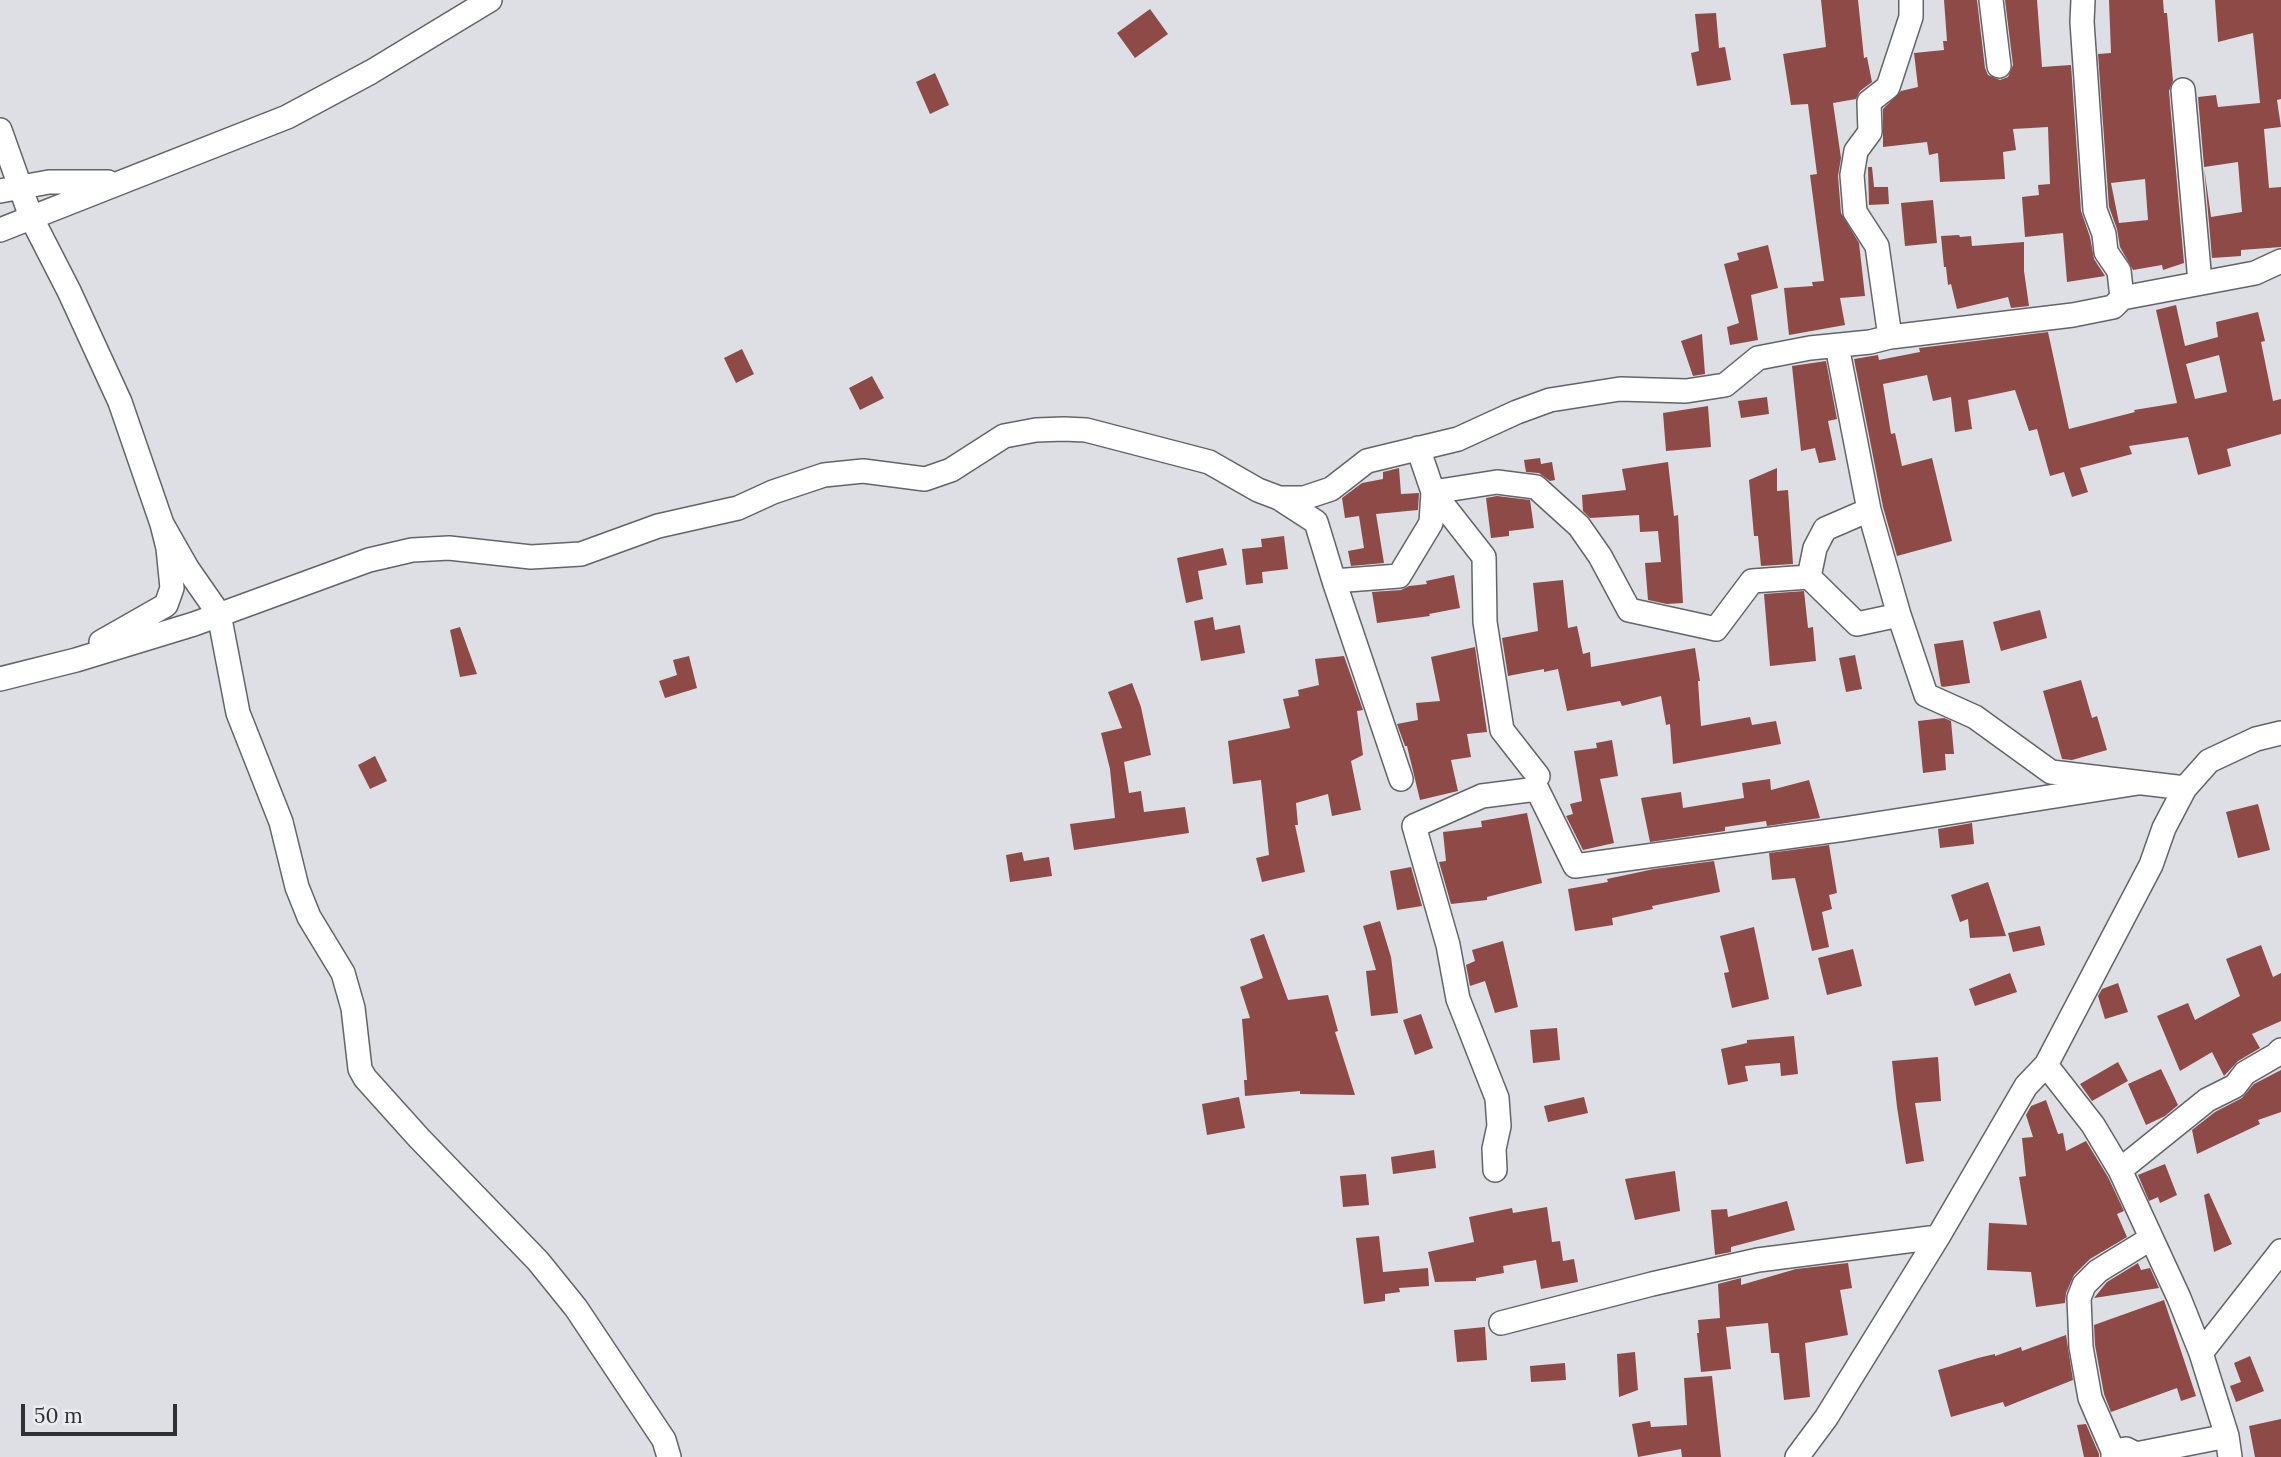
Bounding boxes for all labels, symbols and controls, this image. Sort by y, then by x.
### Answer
scale bar [24,1390,180,1434]
text: 50 m [34,1402,83,1429]

